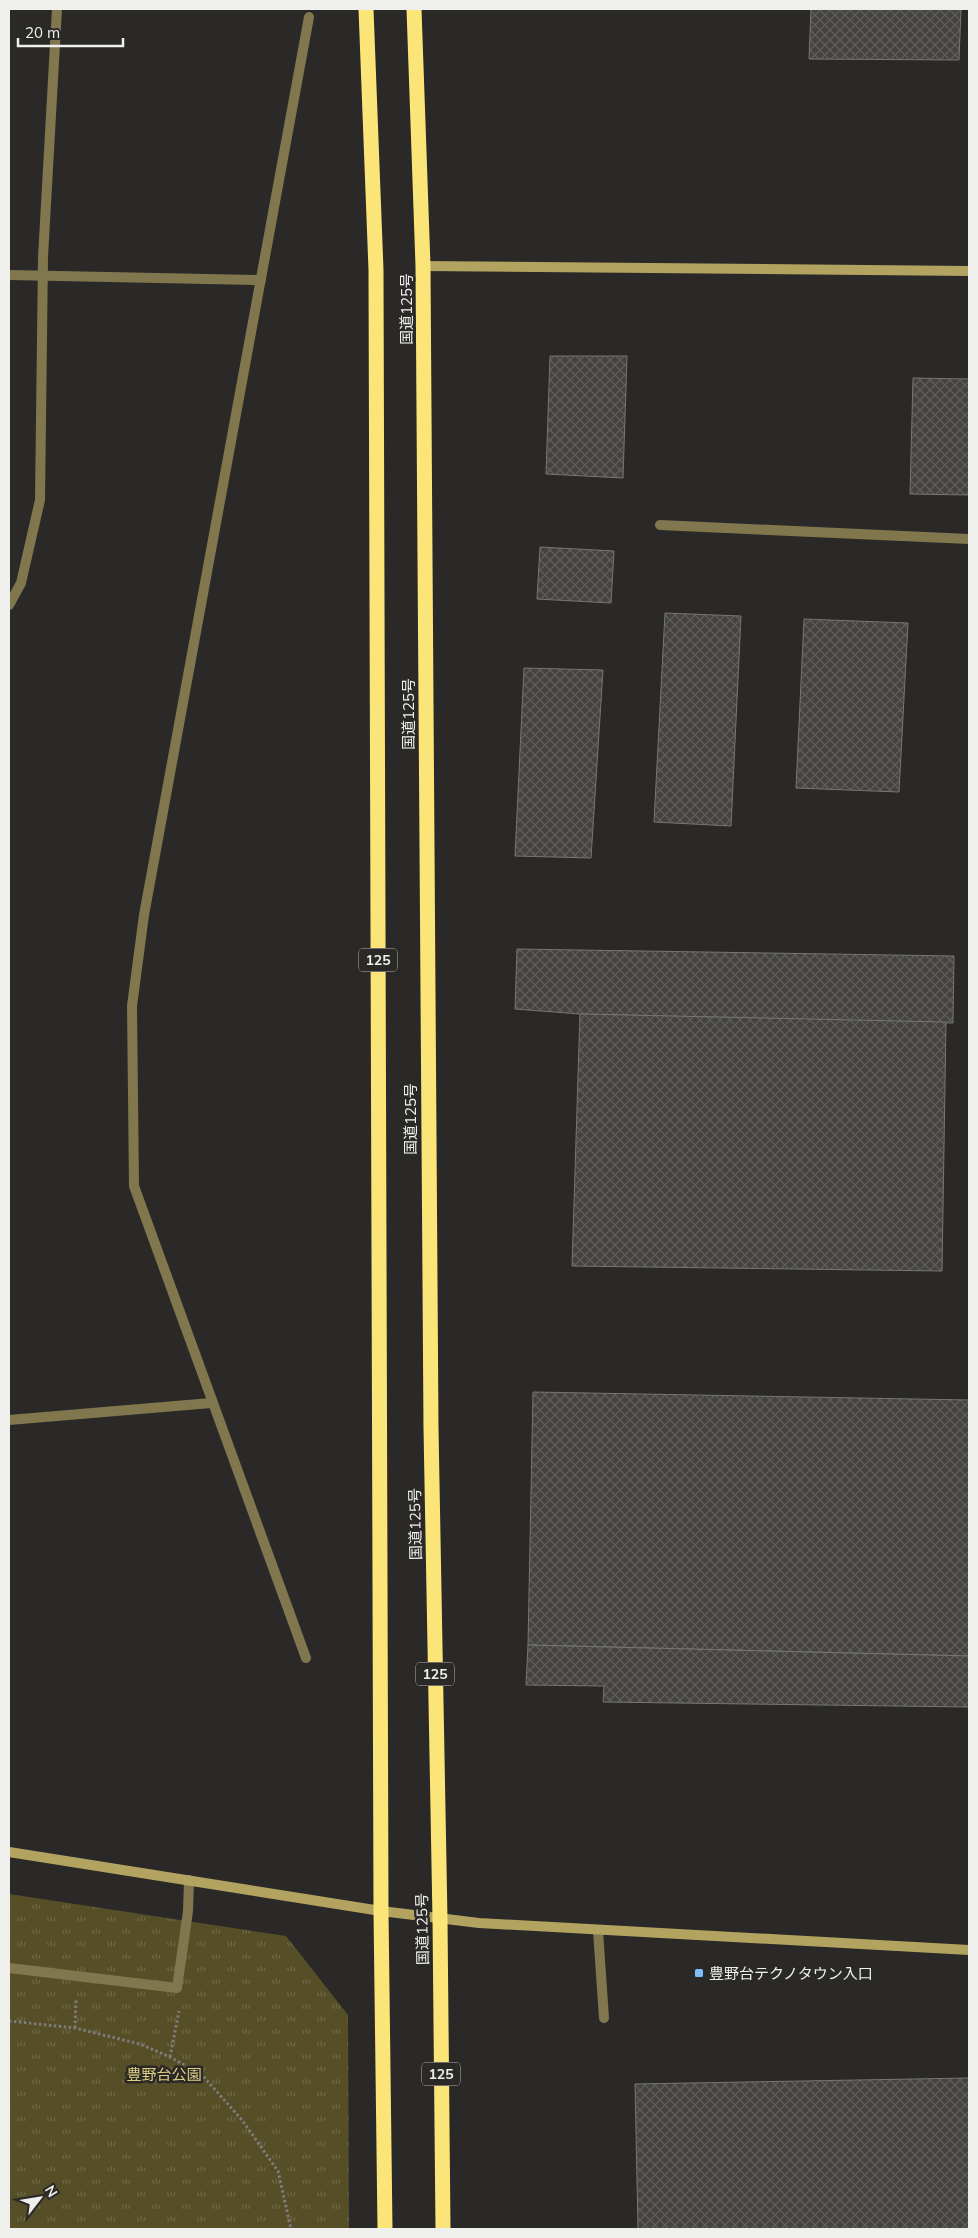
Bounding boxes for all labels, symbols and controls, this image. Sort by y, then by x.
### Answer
scale bar [18,15,122,47]
text: 20 m [25,23,60,42]
street label: 国道125号 [397,273,416,345]
street label: 国道125号 [399,678,418,750]
road number: 125 [359,948,397,972]
street label: 国道125号 [401,1083,420,1155]
street label: 国道125号 [405,1488,425,1560]
road number: 125 [416,1662,454,1686]
street label: 国道125号 [412,1893,432,1965]
place label: 豊野台テクノタウン入口 [709,1964,873,1983]
marker: 豊野台テクノタウン入口 [693,1967,705,1979]
road number: 125 [422,2062,460,2086]
park label: 豊野台公園 [126,2065,202,2084]
north arrow [15,2173,65,2223]
text: N [41,2182,62,2200]

